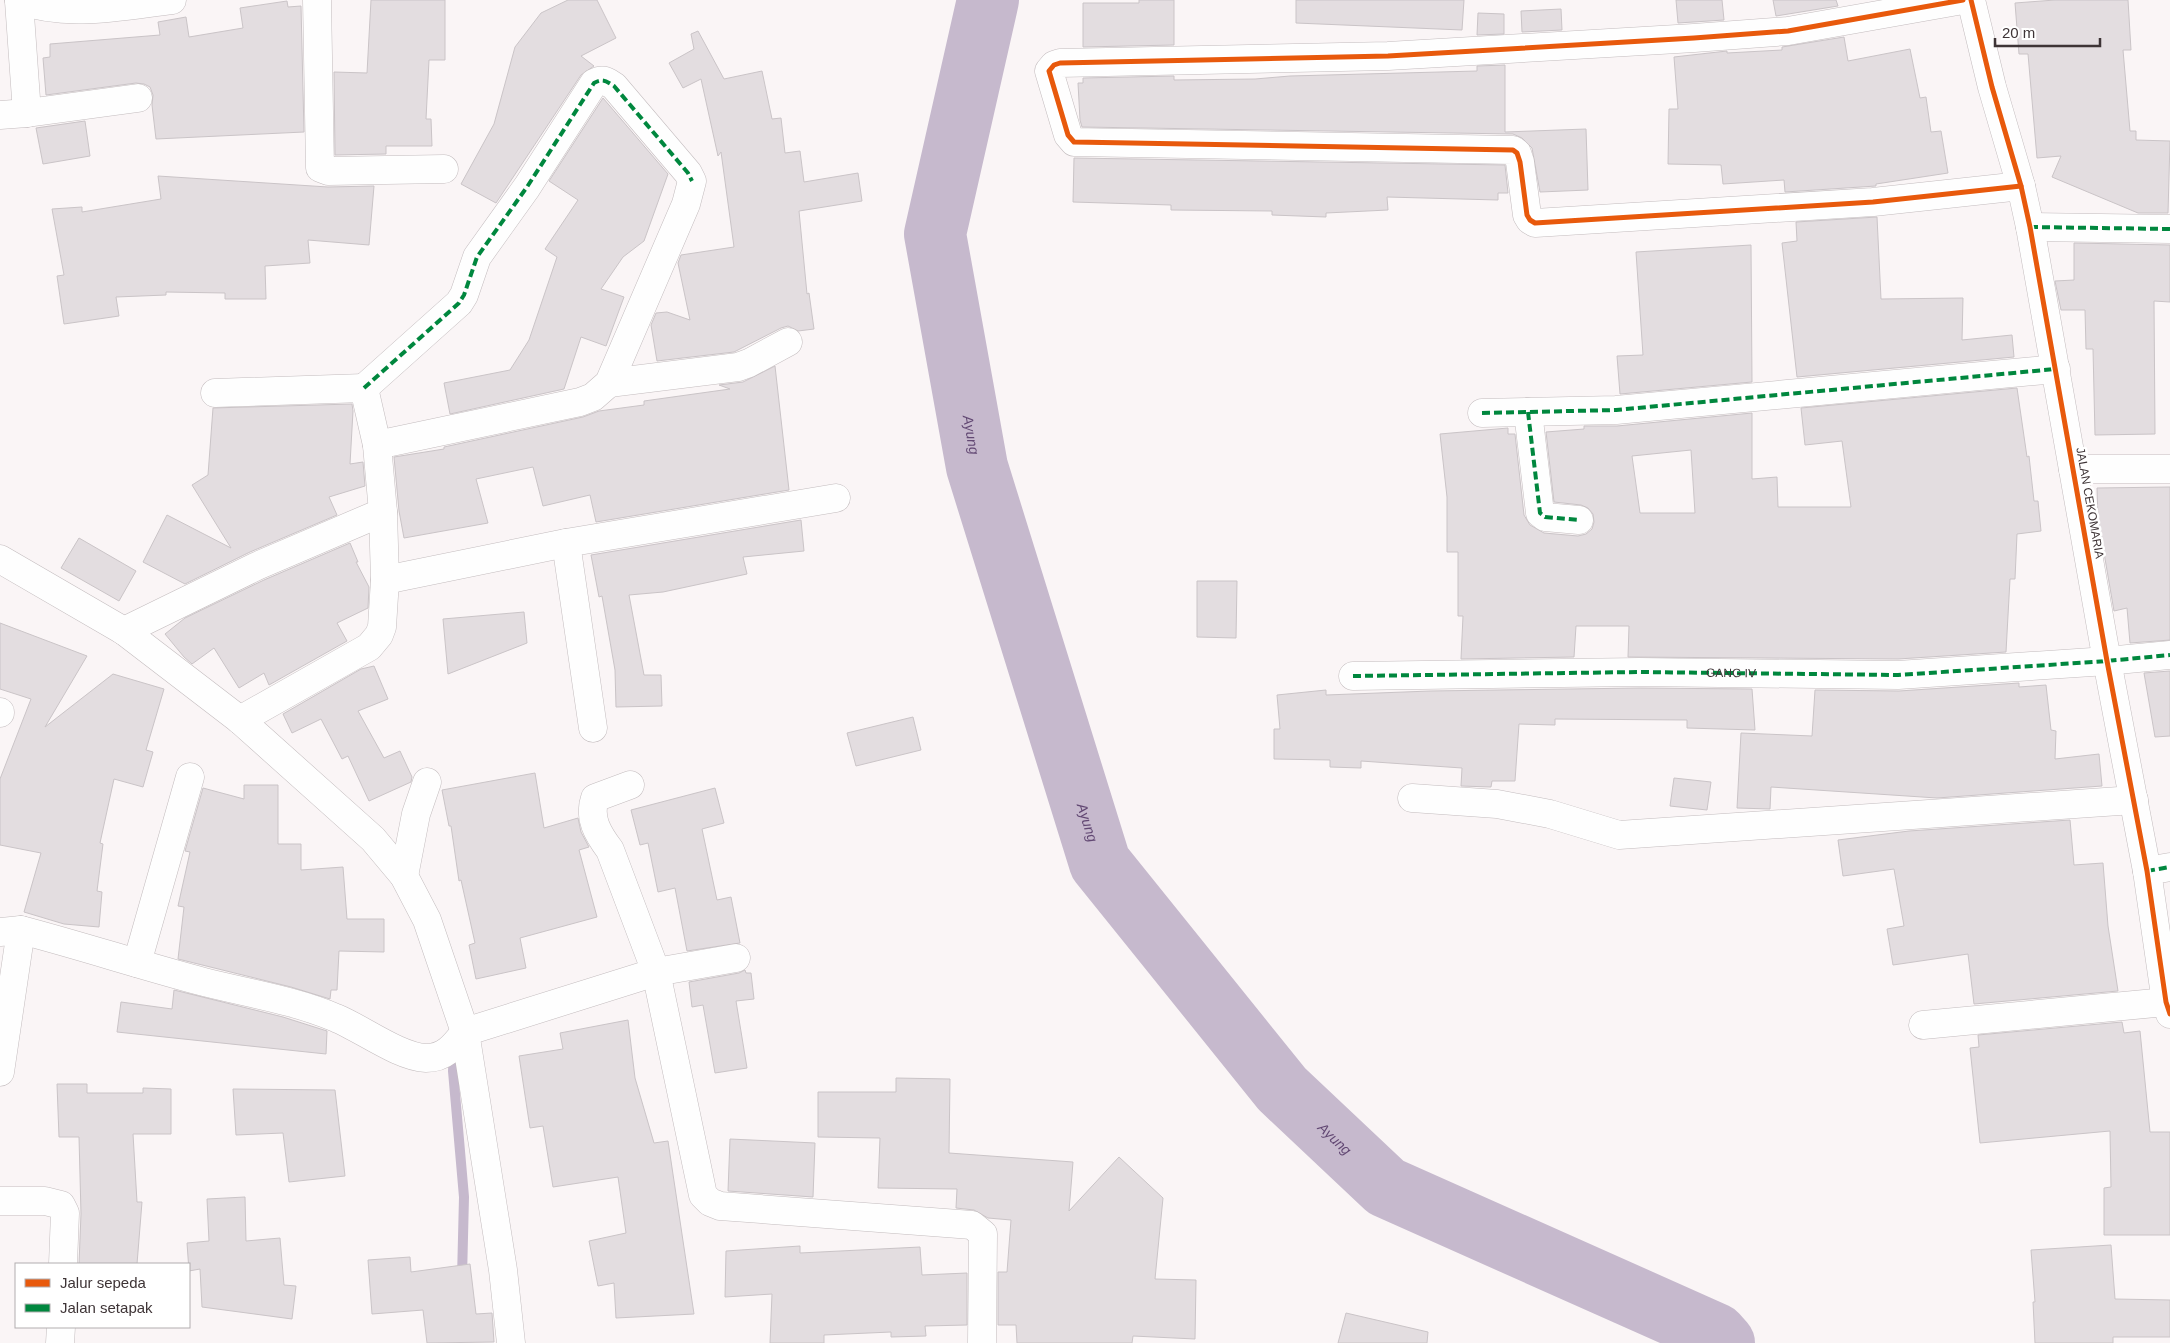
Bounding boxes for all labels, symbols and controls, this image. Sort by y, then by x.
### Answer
scale bar [1995,15,2100,47]
text: 20 m [2002,24,2035,41]
water label: Ayung [960,413,983,456]
street label: JALAN CEKOMARIA [2073,446,2107,560]
street label: GANG IV [1706,666,1756,680]
water label: Ayung [1074,800,1101,844]
water label: Ayung [1314,1119,1355,1158]
legend [15,1263,190,1328]
text: Jalur sepeda [60,1274,147,1291]
text: Jalan setapak [60,1299,153,1316]

